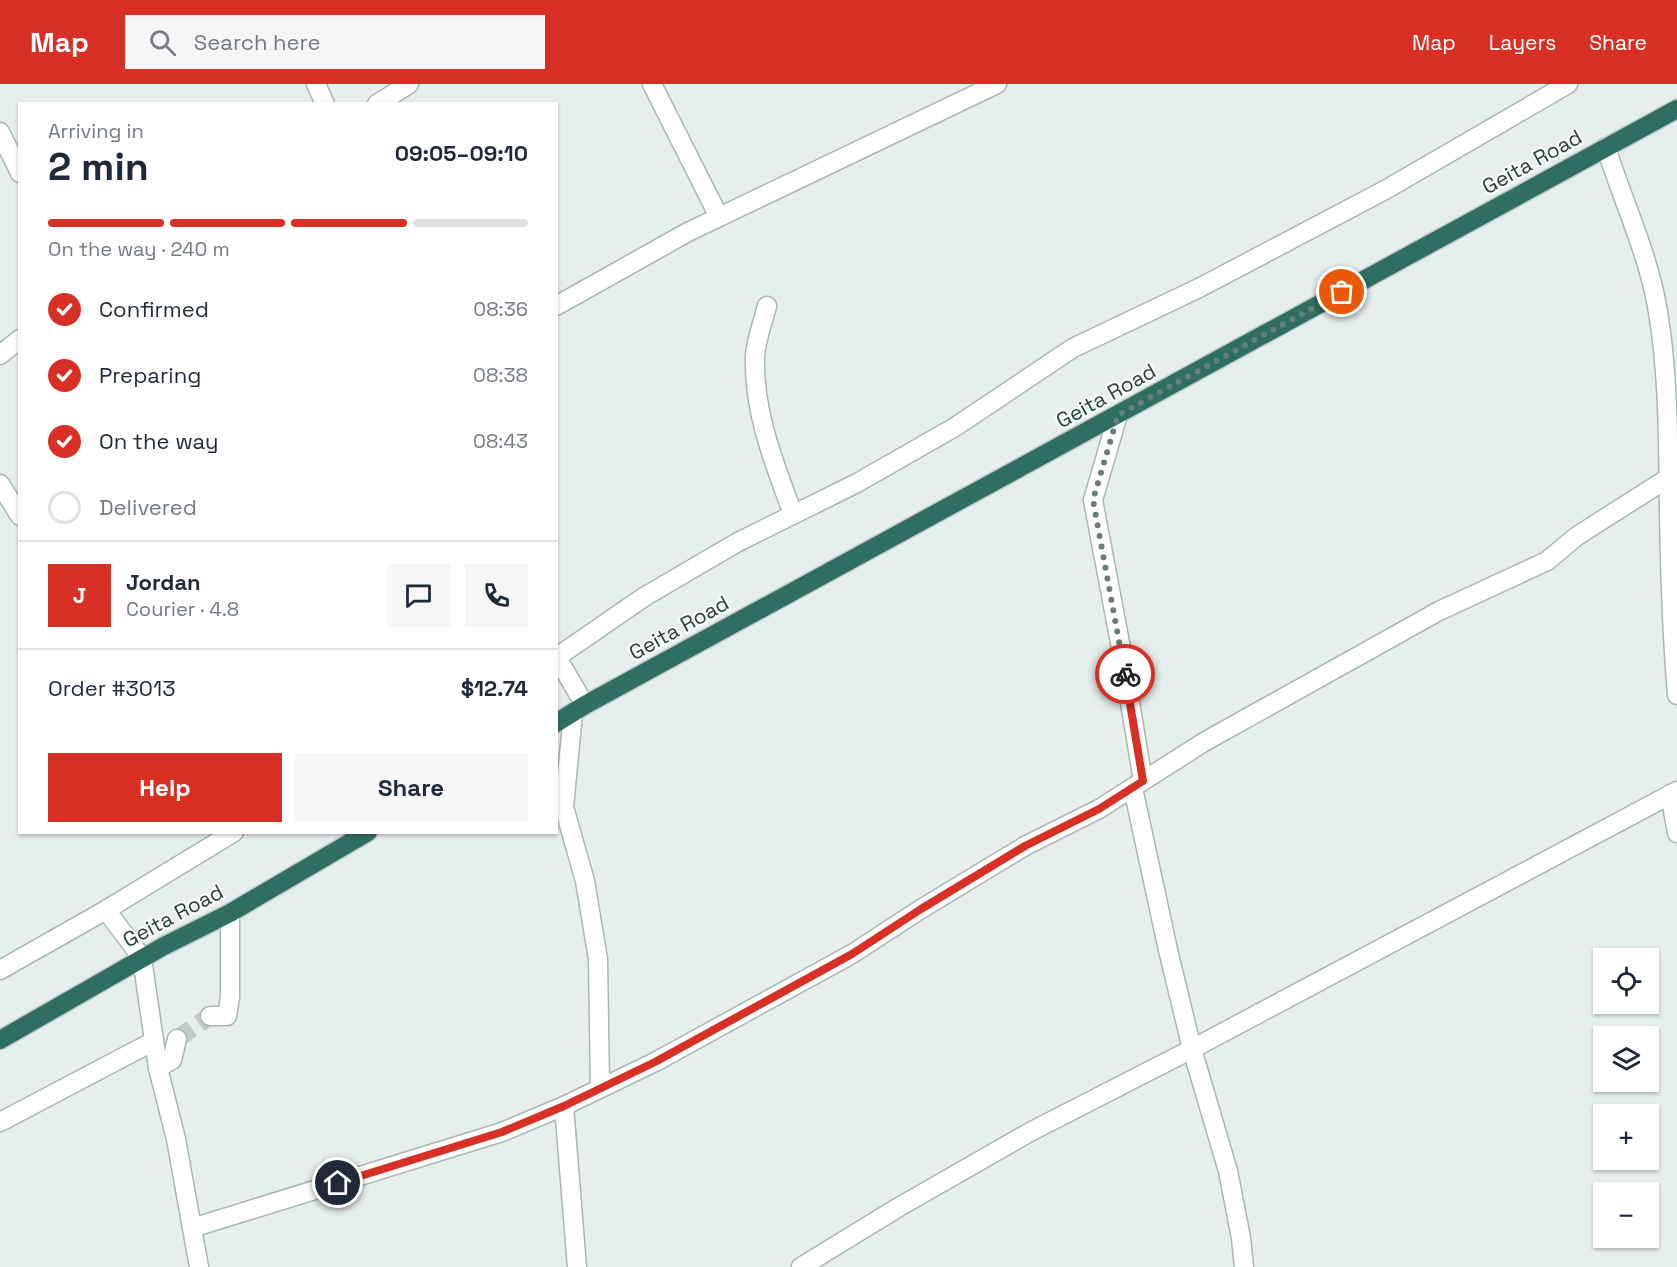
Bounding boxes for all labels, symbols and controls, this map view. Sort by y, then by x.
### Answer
search box [125,15,545,69]
text: Map [30,24,89,60]
icon: search [146,26,179,59]
text: Search here [194,28,321,56]
text: Map [1412,29,1456,56]
text: Layers [1489,29,1556,56]
text: Share [1589,29,1647,56]
text: Arriving in [48,118,144,144]
street label: Geita Road [1477,123,1586,200]
text: 09:05–09:10 [395,139,528,167]
text: 2 min [48,142,149,191]
text: On the way · 240 m [48,236,230,262]
pin [1316,266,1367,317]
icon: bag [1325,275,1358,308]
icon: check [48,293,81,326]
text: Confirmed [99,295,209,323]
text: 08:36 [473,296,528,322]
street label: Geita Road [1051,357,1160,434]
icon: check [48,359,81,392]
text: Preparing [99,361,201,389]
text: 08:38 [473,362,528,388]
icon: check [48,425,81,458]
text: On the way [99,427,218,455]
text: 08:43 [473,428,528,454]
text: Delivered [99,493,197,521]
button: chat [387,564,450,627]
button: phone [465,564,528,627]
text: Jordan [126,568,201,596]
text: J [73,581,86,609]
street label: Geita Road [624,589,733,666]
text: Courier · 4.8 [126,596,239,622]
courier [1095,644,1155,704]
icon: bike [1109,658,1142,691]
text: Order #3013 [48,674,175,702]
text: $12.74 [461,674,528,702]
button: Help [48,753,282,822]
button: Share [294,753,528,822]
street label: Geita Road [118,878,228,953]
map controls [1593,948,1659,1248]
button: locate [1593,948,1659,1014]
button: layers [1593,1026,1659,1092]
button: + [1593,1104,1659,1170]
pin [312,1157,363,1208]
icon: home [321,1166,354,1199]
button: − [1593,1182,1659,1248]

